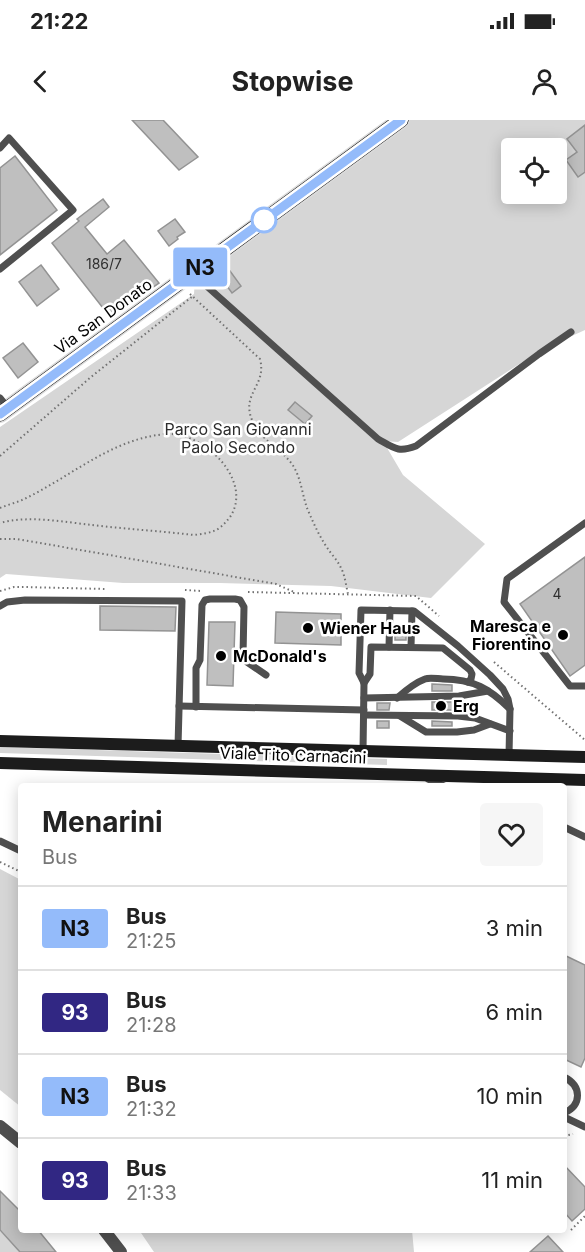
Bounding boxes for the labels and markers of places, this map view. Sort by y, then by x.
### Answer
unlabelled marker [251,207,277,233]
place label: Maresca e Fiorentino [470,616,551,654]
place label: Wiener Haus [320,618,420,638]
marker: Wiener Haus [301,621,315,635]
marker: Maresca e Fiorentino [556,628,570,642]
place label: McDonald's [233,646,327,666]
marker: McDonald's [214,649,228,663]
place label: Erg [453,696,479,716]
marker: Erg [434,699,448,713]

